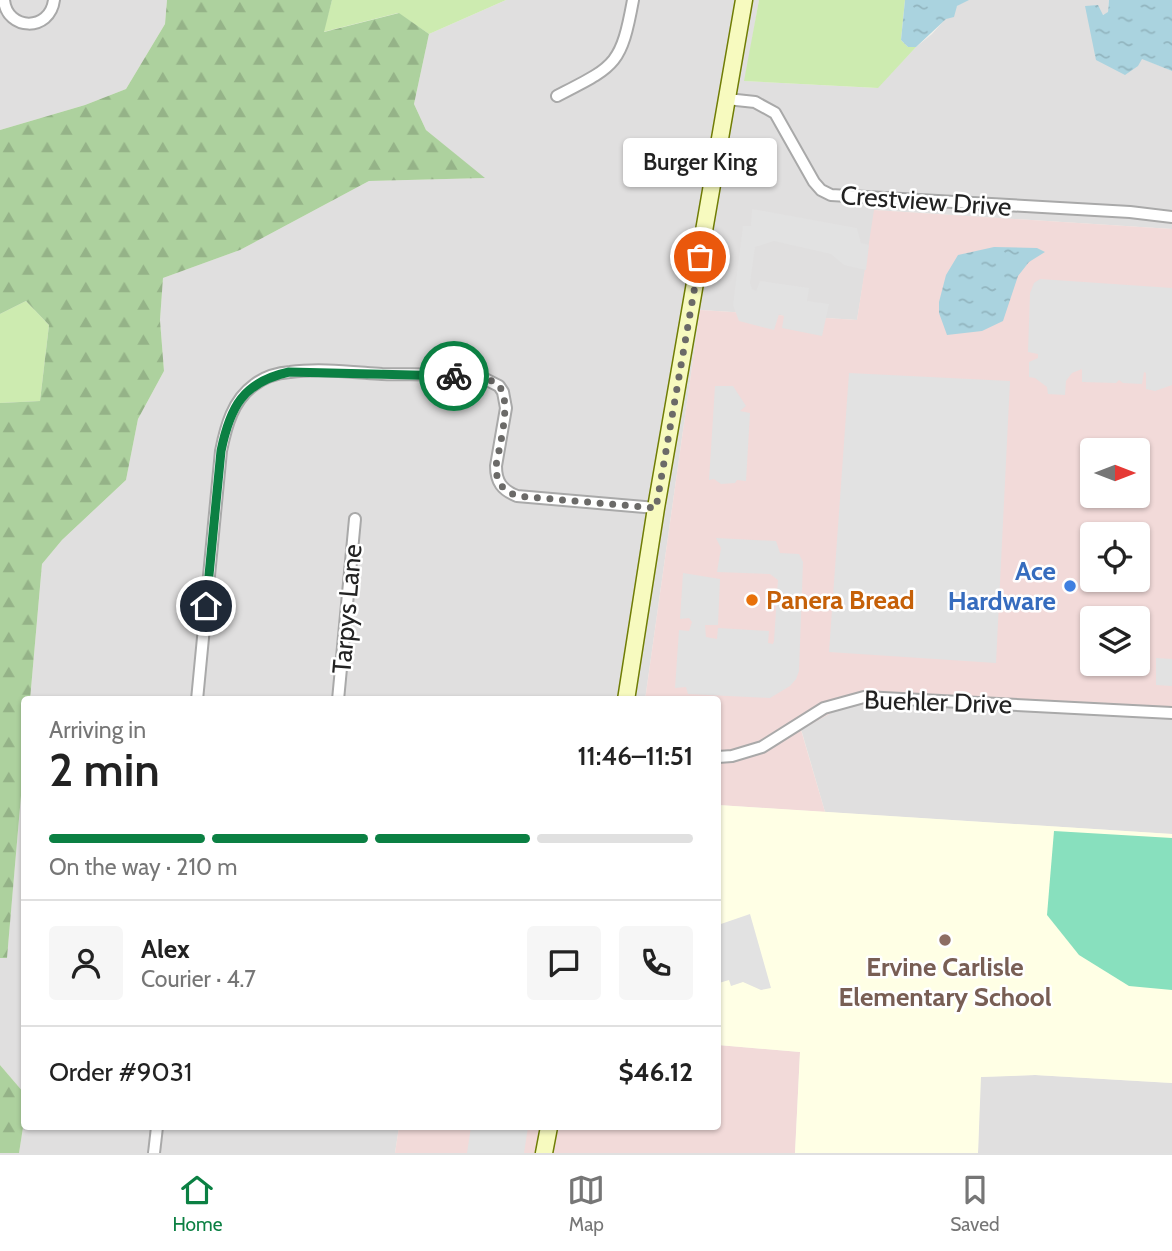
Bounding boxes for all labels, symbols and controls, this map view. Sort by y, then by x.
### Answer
callout: Burger King [623,138,777,187]
text: Burger King [643,148,757,176]
street label: Crestview Drive [839,179,1013,223]
pin [670,227,730,287]
icon: bag [681,238,719,276]
courier [419,341,489,411]
icon: bike [435,357,473,395]
north arrow [1080,438,1150,508]
map controls [1080,438,1150,676]
button: locate [1080,522,1150,592]
street label: Tarpys Lane [325,543,369,675]
place label: Ace Hardware [948,555,1056,617]
pin [176,576,236,636]
marker: Ace Hardware [1062,578,1078,594]
place label: Panera Bread [766,584,915,616]
icon: home [187,587,225,625]
marker: Panera Bread [744,592,760,608]
button: layers [1080,606,1150,676]
street label: Buehler Drive [863,683,1013,721]
text: Arriving in [49,716,146,744]
text: 11:46–11:51 [577,740,693,772]
text: 2 min [49,742,160,798]
text: On the way · 210 m [49,853,237,881]
button: person [49,926,123,1000]
button: chat [527,926,601,1000]
button: phone [619,926,693,1000]
marker: Ervine Carlisle Elementary School [937,932,953,948]
text: Alex [141,933,190,965]
place label: Ervine Carlisle Elementary School [838,951,1052,1013]
text: Courier · 4.7 [141,965,256,993]
text: Order #9031 [49,1056,192,1088]
text: $46.12 [619,1056,693,1088]
tab: Home [172,1171,222,1236]
tab: Map [567,1171,605,1236]
tab: Saved [950,1171,1000,1236]

